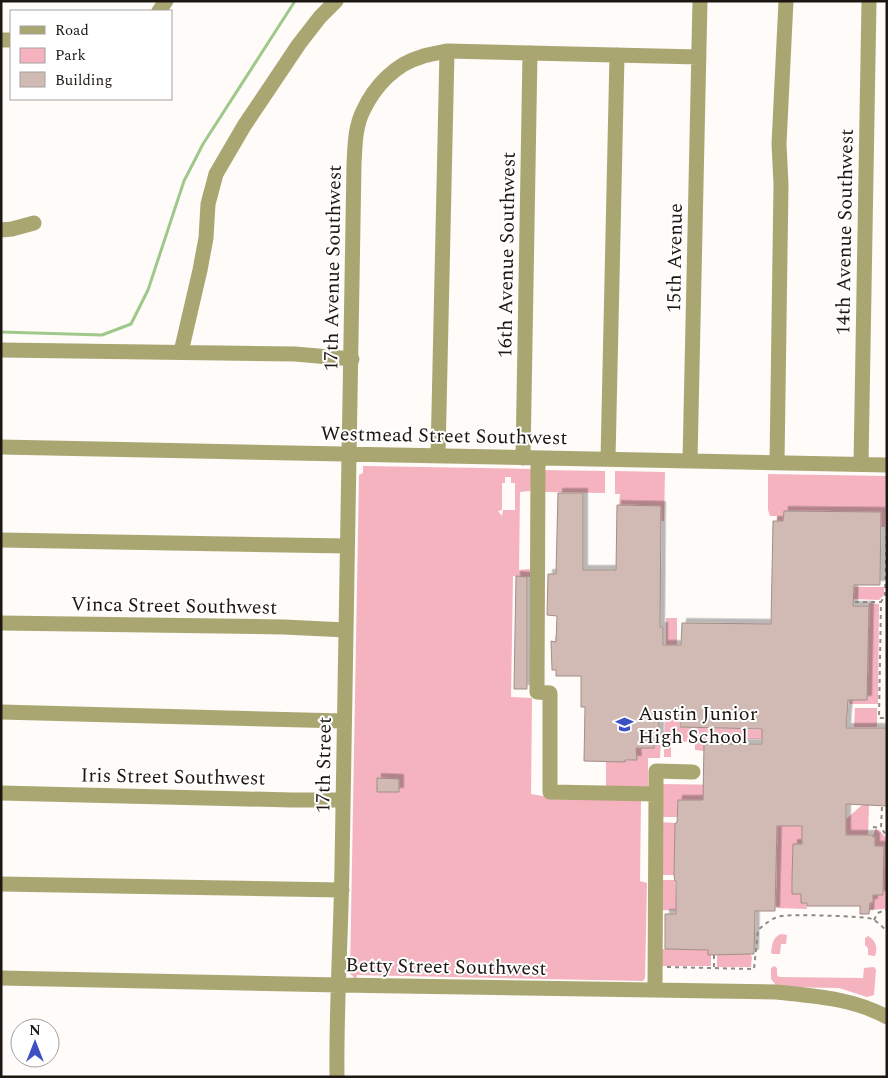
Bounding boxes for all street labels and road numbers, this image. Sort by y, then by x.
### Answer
street label: 14th Avenue Southwest [828,128,862,336]
street label: 16th Avenue Southwest [490,151,524,359]
street label: 17th Avenue Southwest [316,164,350,372]
street label: 15th Avenue [659,203,691,313]
street label: Westmead Street Southwest [320,419,568,453]
street label: Vinca Street Southwest [71,589,277,623]
street label: 17th Street [308,717,340,813]
street label: Iris Street Southwest [80,760,266,794]
street label: Betty Street Southwest [345,950,547,984]

